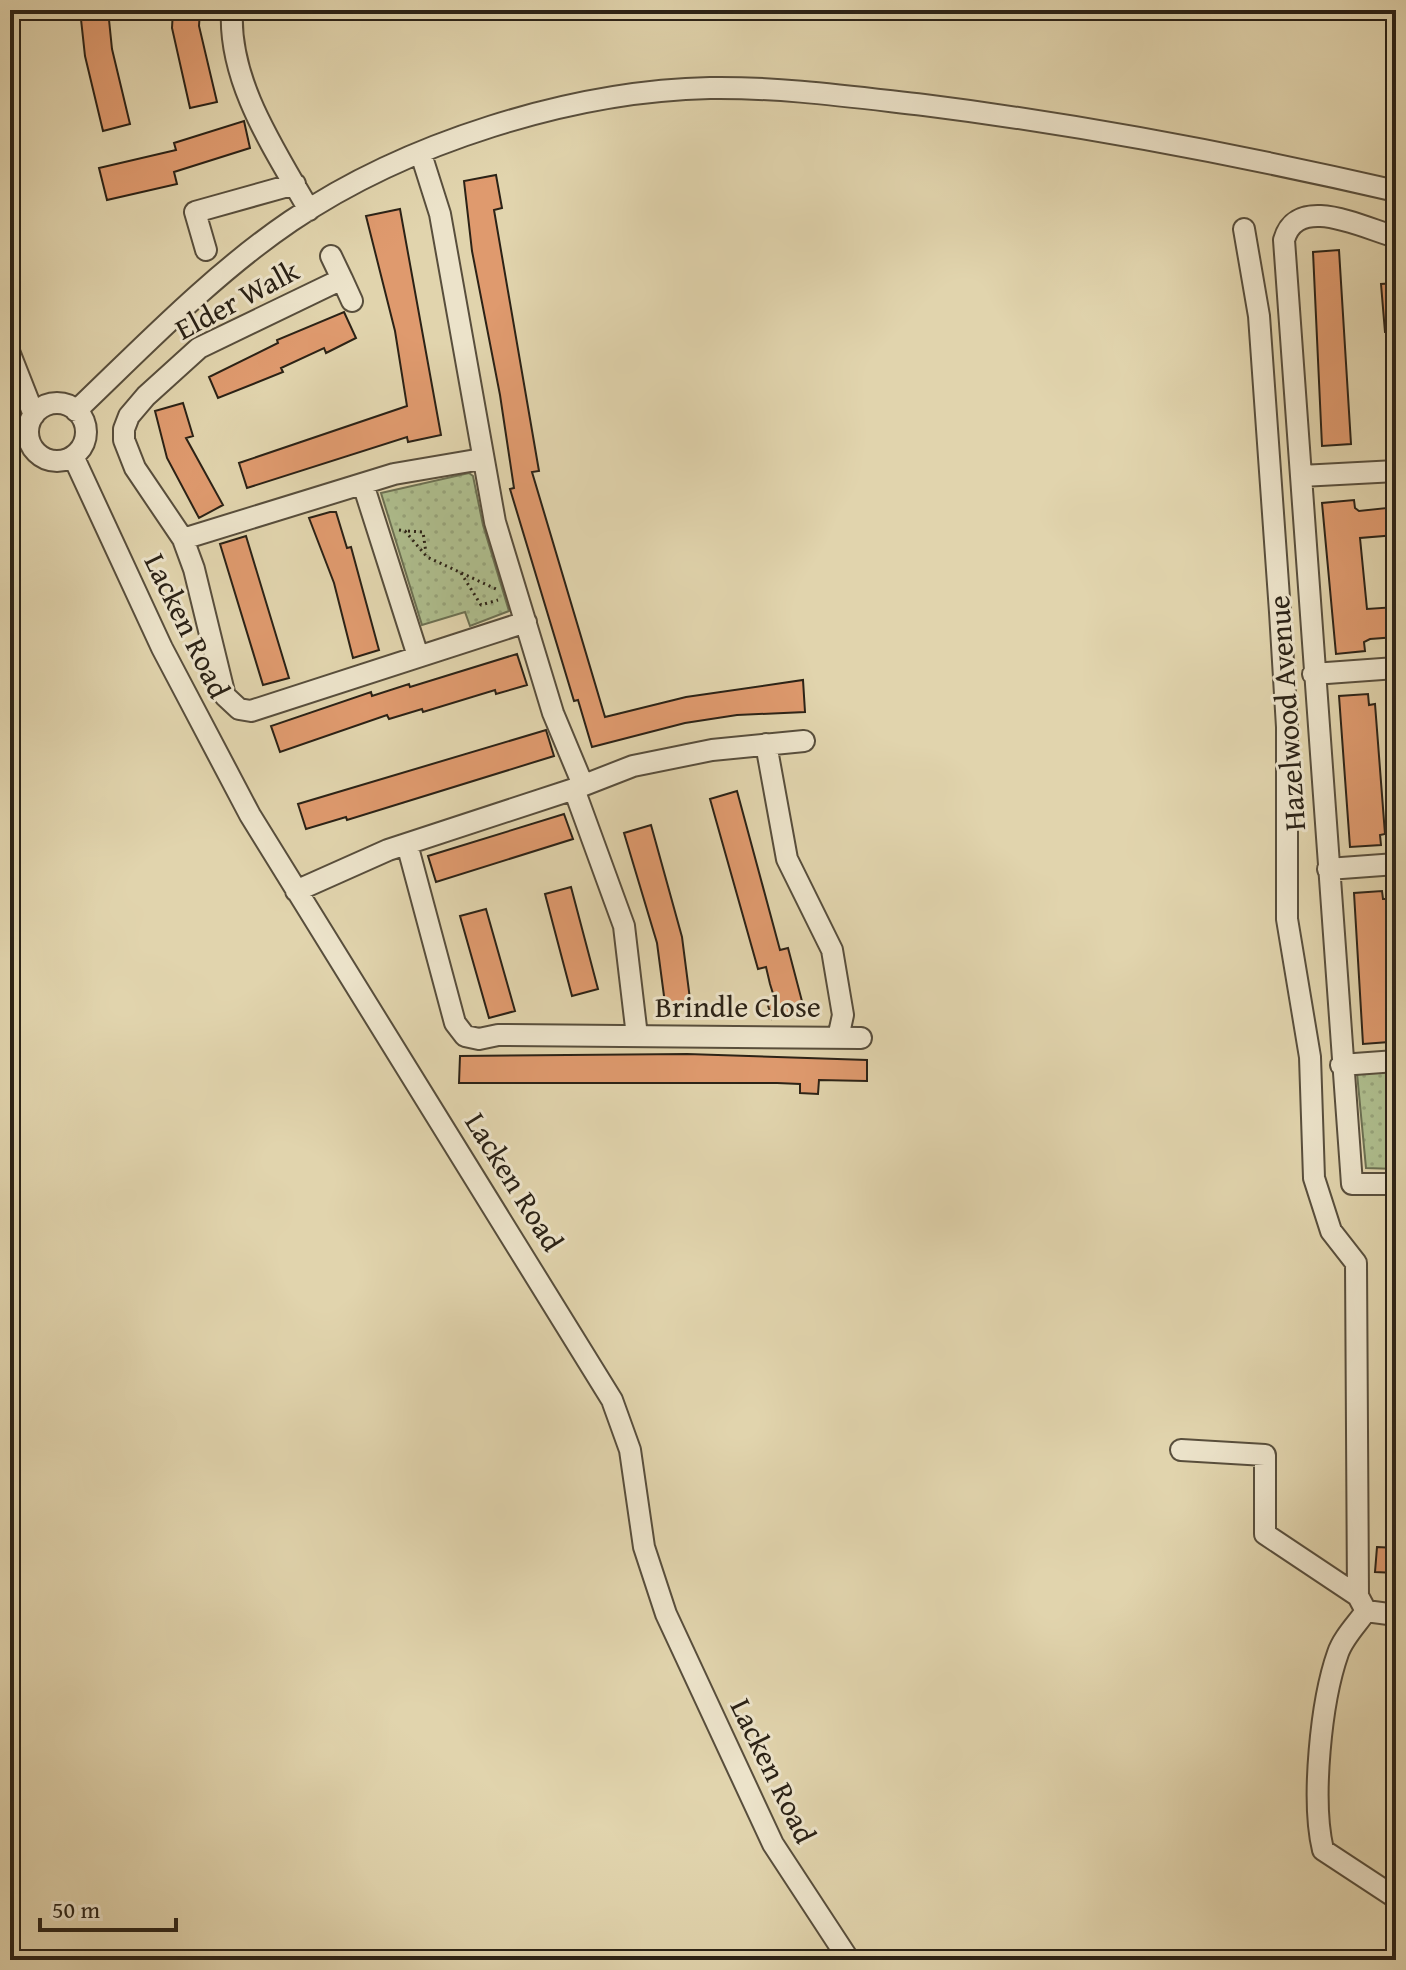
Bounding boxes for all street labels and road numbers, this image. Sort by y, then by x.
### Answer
street label: Elder Walk [167,248,307,350]
street label: Lacken Road [134,546,242,706]
street label: Hazelwood Avenue [1256,594,1316,832]
street label: Brindle Close [655,984,821,1028]
street label: Lacken Road [455,1103,575,1260]
street label: Lacken Road [720,1691,828,1851]

